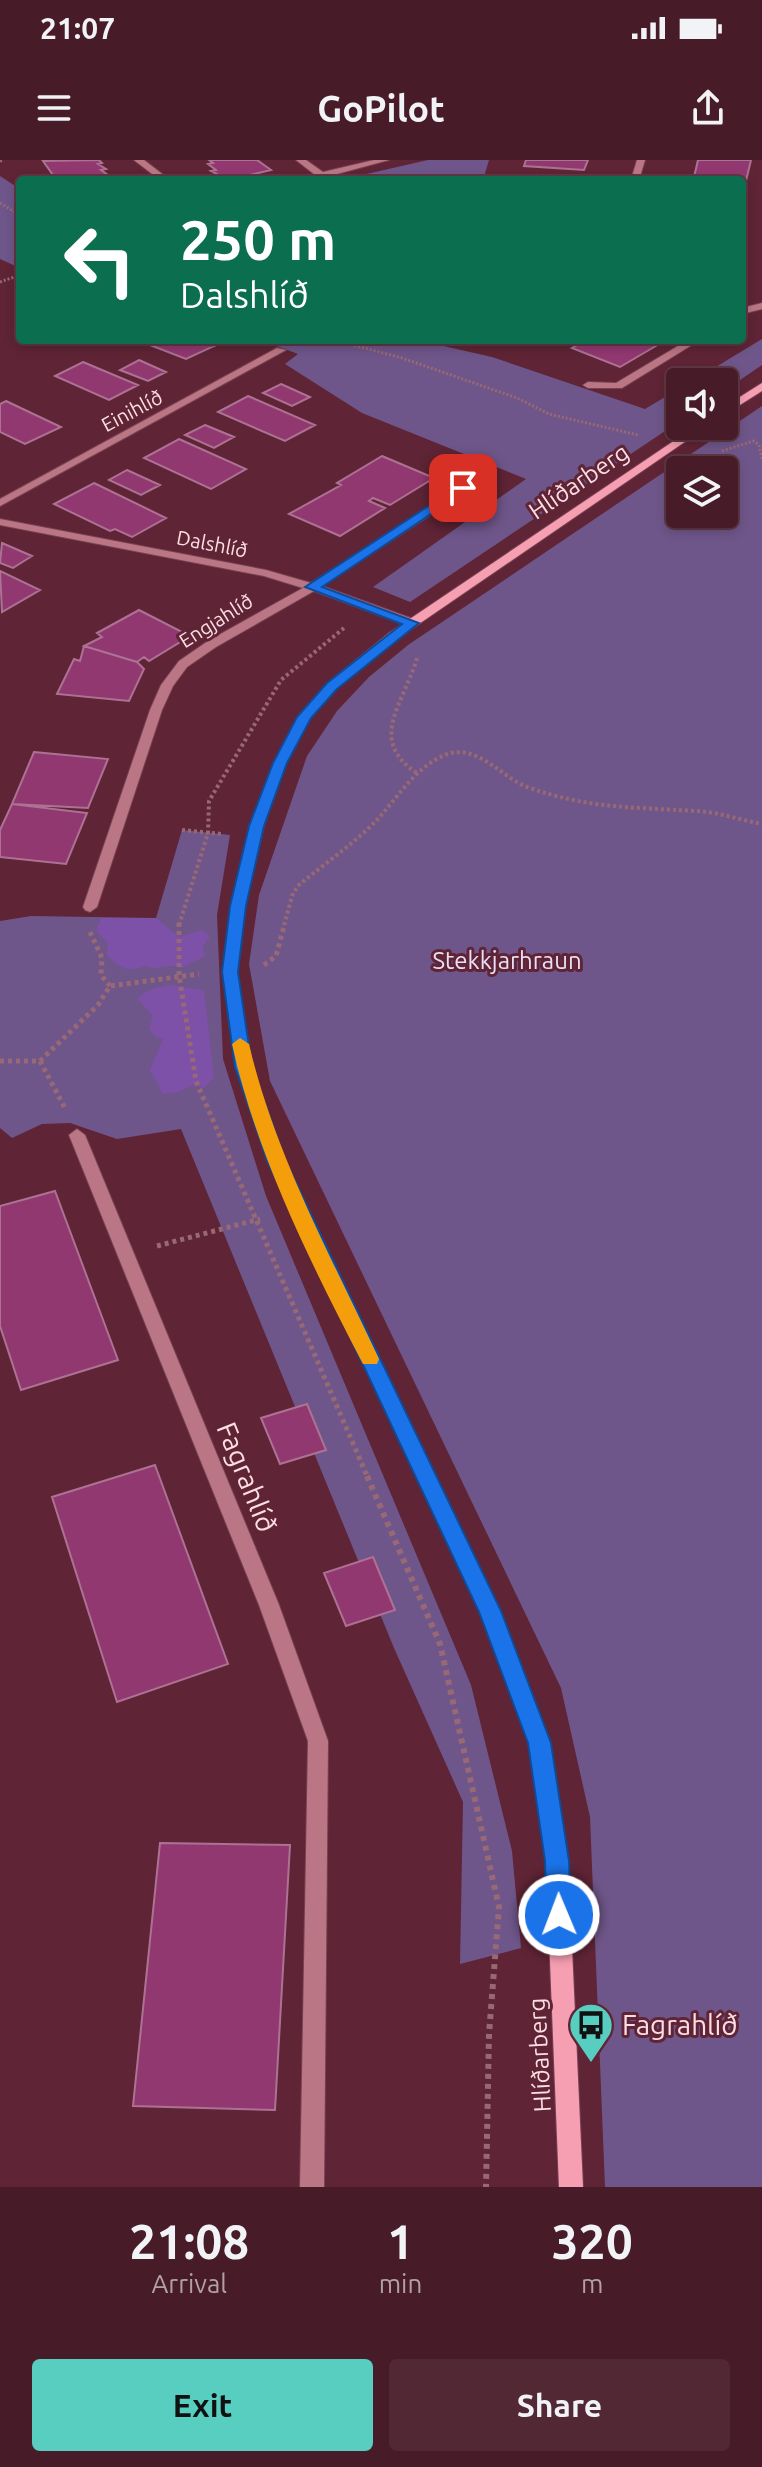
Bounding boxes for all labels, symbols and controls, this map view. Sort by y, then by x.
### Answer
text: 21:07 [40,11,115,45]
icon: menu [32,86,76,130]
icon: share [686,86,730,130]
text: GoPilot [317,88,445,129]
icon: left [48,208,152,312]
text: 250 m [180,208,336,271]
text: Dalshlíð [180,274,309,315]
map controls [666,368,738,528]
button: sound [666,368,738,440]
street label: Einihlíð [97,385,166,436]
street label: Hlíðarberg [524,438,634,525]
pin [429,454,497,522]
button: layers [666,456,738,528]
icon: arrive [441,466,485,510]
street label: Dalshlíð [175,525,249,562]
street label: Engjahlíð [175,589,257,652]
park label: Stekkjarhraun [432,947,582,974]
street label: Fagrahlíð [211,1417,283,1536]
position arrow [517,1873,601,1957]
street label: Hlíðarberg [523,1997,556,2113]
bus stop icon: Fagrahlíð [567,2001,615,2064]
place label: Fagrahlíð [622,2009,738,2040]
text: 21:08 [129,2214,249,2268]
text: 1 [387,2214,414,2268]
text: 320 [552,2214,633,2268]
text: Arrival [151,2269,227,2298]
text: min [379,2269,422,2298]
text: m [581,2269,603,2298]
button: Exit [32,2359,373,2451]
button: Share [389,2359,730,2451]

